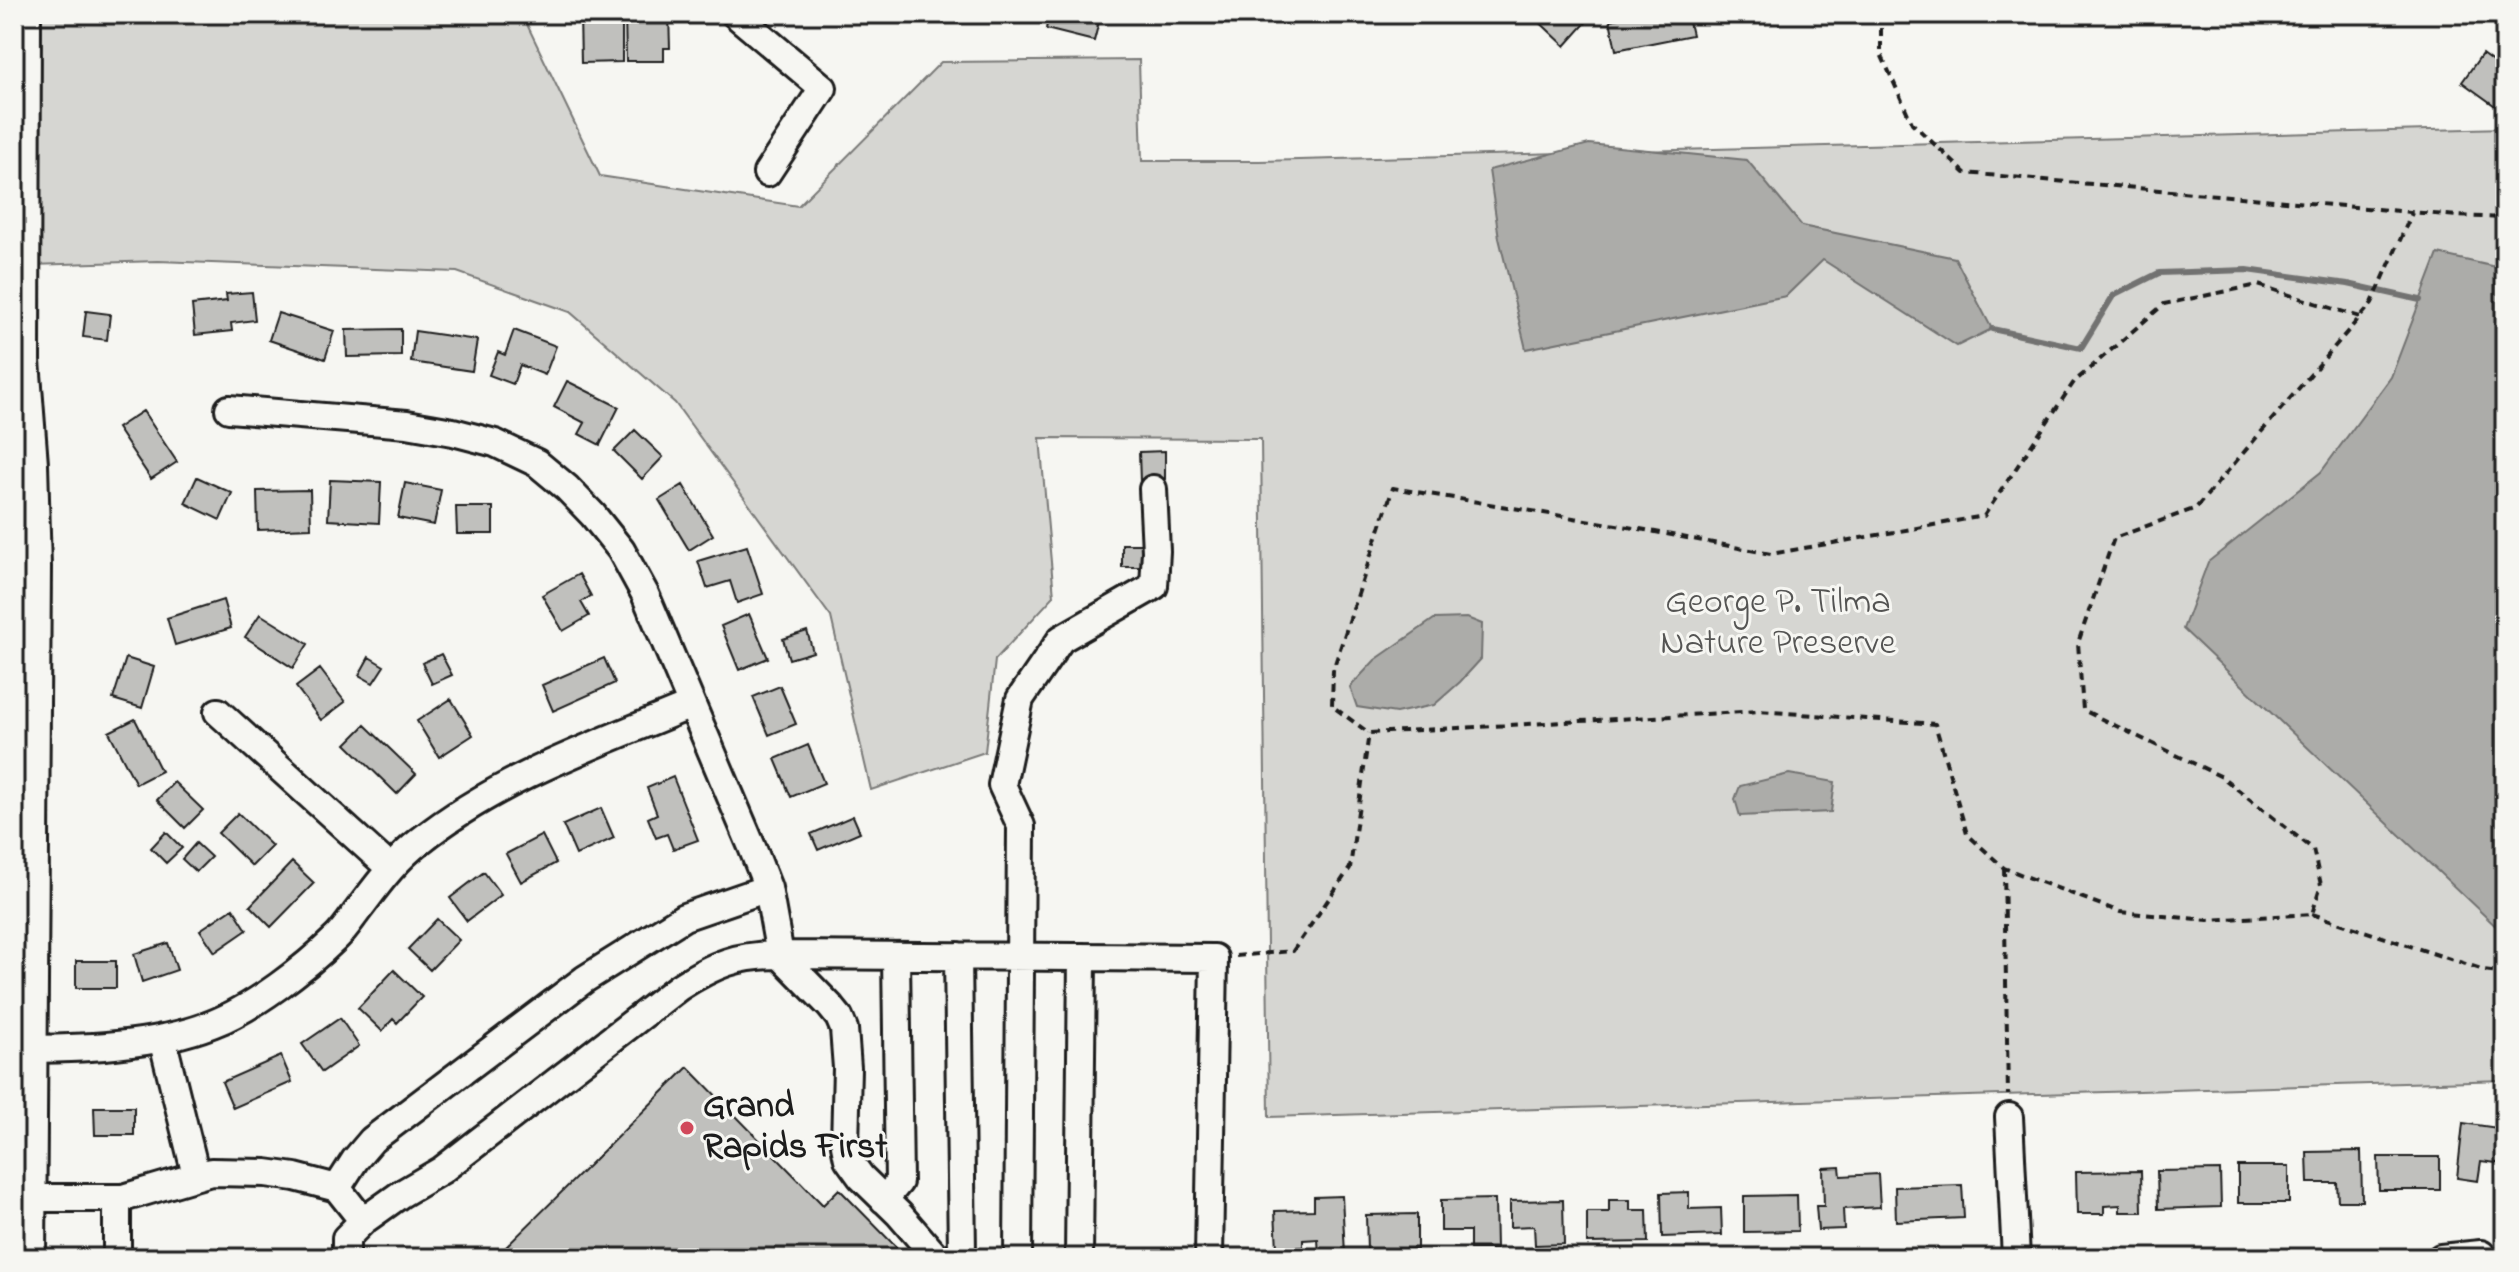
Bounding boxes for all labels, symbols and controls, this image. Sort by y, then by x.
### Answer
park label: George P. Tilma Nature Preserve [1660,577,1897,671]
place label: Grand Rapids First [703,1081,888,1175]
marker: Grand Rapids First [678,1119,696,1137]

